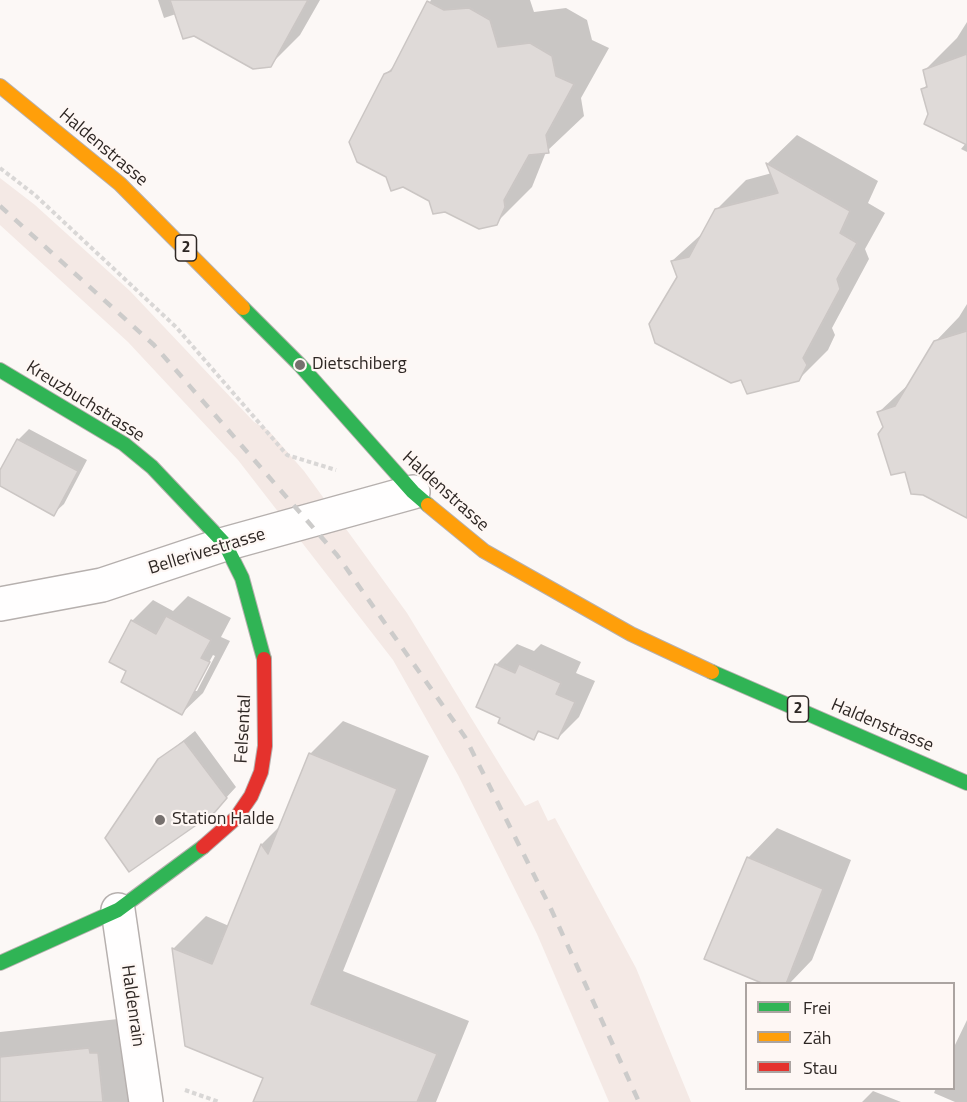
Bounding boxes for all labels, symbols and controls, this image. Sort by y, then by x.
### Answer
street label: Haldenstrasse [54,105,152,191]
road number: 2 [176,235,196,261]
place label: Dietschiberg [312,354,407,376]
street label: Kreuzbuchstrasse [22,357,148,447]
marker: Dietschiberg [293,358,307,372]
street label: Haldenstrasse [397,447,493,537]
street label: Bellerivestrasse [146,524,268,580]
street label: Felsental [231,694,257,764]
street label: Haldenstrasse [827,695,937,757]
road number: 2 [788,696,808,722]
place label: Station Halde [172,809,274,831]
marker: Station Halde [153,813,167,827]
street label: Haldenrain [116,964,148,1048]
legend [745,982,955,1090]
text: Frei [803,994,831,1021]
text: Zäh [803,1024,831,1051]
text: Stau [803,1054,838,1081]

